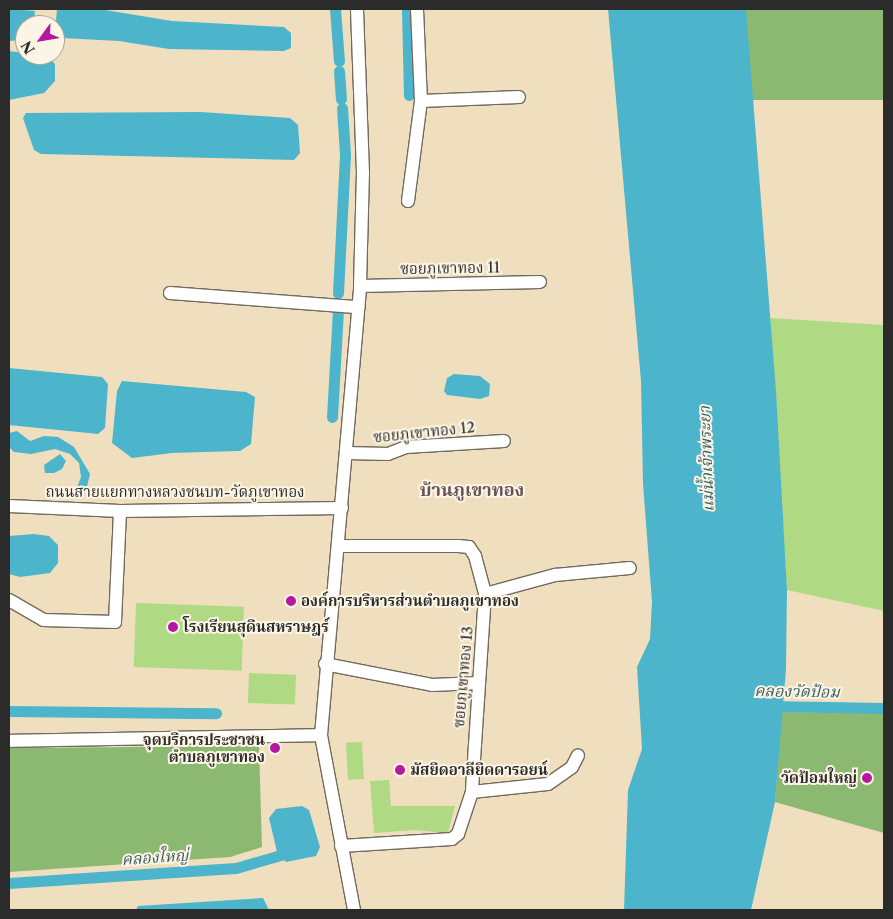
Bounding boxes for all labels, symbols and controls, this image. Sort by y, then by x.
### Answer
north arrow [15,15,65,65]
text: N [17,37,39,57]
street label: ซอยภูเขาทอง 11 [400,258,500,278]
water label: แม่น้ำเจ้าพระยา [695,406,717,512]
street label: ซอยภูเขาทอง 12 [372,418,476,446]
district label: บ้านภูเขาทอง [420,479,524,501]
street label: ถนนสายแยกทางหลวงชนบท-วัดภูเขาทอง [45,483,305,501]
place label: องค์การบริหารส่วนตำบลภูเขาทอง [301,592,519,610]
marker: องค์การบริหารส่วนตำบลภูเขาทอง [285,595,297,607]
place label: โรงเรียนสุดินสหราษฎร์ [183,618,329,636]
marker: โรงเรียนสุดินสหราษฎร์ [167,621,179,633]
street label: ซอยภูเขาทอง 13 [450,625,476,729]
water label: คลองวัดป้อม [754,681,840,701]
place label: จุดบริการประชาชน ตำบลภูเขาทอง [143,730,265,765]
marker: จุดบริการประชาชน ตำบลภูเขาทอง [269,742,281,754]
place label: มัสยิดอาลียิดดารอยน์ [410,761,548,779]
marker: มัสยิดอาลียิดดารอยน์ [394,764,406,776]
place label: วัดป้อมใหญ่ [781,769,857,787]
marker: วัดป้อมใหญ่ [861,772,873,784]
water label: คลองใหญ่ [121,845,189,869]

